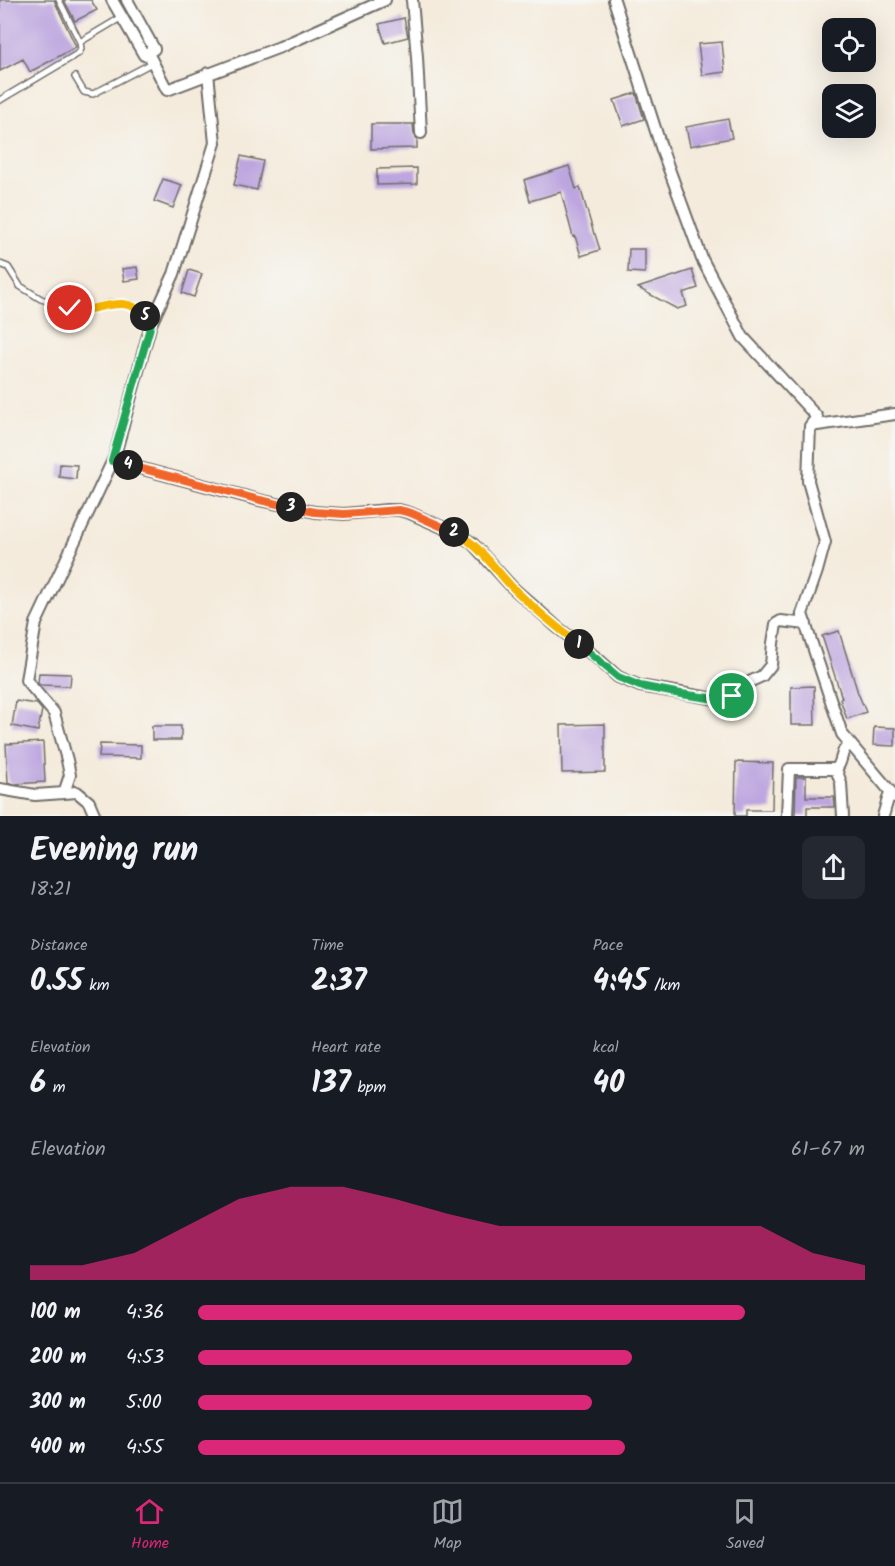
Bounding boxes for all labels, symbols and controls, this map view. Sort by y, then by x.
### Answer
map controls [822,18,876,138]
button: locate [822,18,876,72]
button: layers [822,84,876,138]
pin [44,282,95,333]
icon: check [53,291,86,324]
pin: 5 [130,301,160,331]
text: 5 [141,303,149,328]
pin: 4 [113,450,143,480]
text: 4 [124,452,132,477]
pin: 3 [276,492,306,522]
text: 3 [287,494,295,519]
pin: 2 [439,517,469,547]
text: 2 [449,519,459,544]
pin: 1 [564,629,594,659]
text: 1 [577,631,581,656]
pin [706,670,757,721]
icon: arrive [715,679,748,712]
text: Evening run [30,825,198,878]
button: share [802,836,865,899]
text: 18:21 [30,874,71,906]
text: Distance [30,933,88,958]
text: Time [311,933,344,958]
text: Pace [593,933,623,958]
text: 0.55 [30,958,83,1006]
text: 2:37 [311,958,367,1006]
text: 4:45 [593,958,648,1006]
text: km [83,973,110,998]
text: /km [648,973,680,998]
text: Elevation [30,1035,91,1060]
text: Heart rate [311,1035,381,1060]
text: kcal [593,1035,619,1060]
text: 6 [30,1060,46,1108]
text: 137 [311,1060,351,1108]
text: 40 [593,1060,624,1108]
text: m [46,1075,65,1100]
text: bpm [351,1075,386,1100]
text: Elevation [30,1134,106,1166]
text: 61–67 m [791,1134,865,1166]
text: 100 m [30,1297,81,1329]
text: 4:36 [126,1297,164,1329]
text: 200 m [30,1342,86,1374]
text: 4:53 [126,1342,164,1374]
text: 300 m [30,1387,86,1419]
text: 5:00 [126,1387,162,1419]
text: 400 m [30,1432,86,1464]
text: 4:55 [126,1432,163,1464]
tab: Home [131,1495,169,1556]
tab: Map [431,1495,464,1556]
tab: Saved [726,1495,764,1556]

